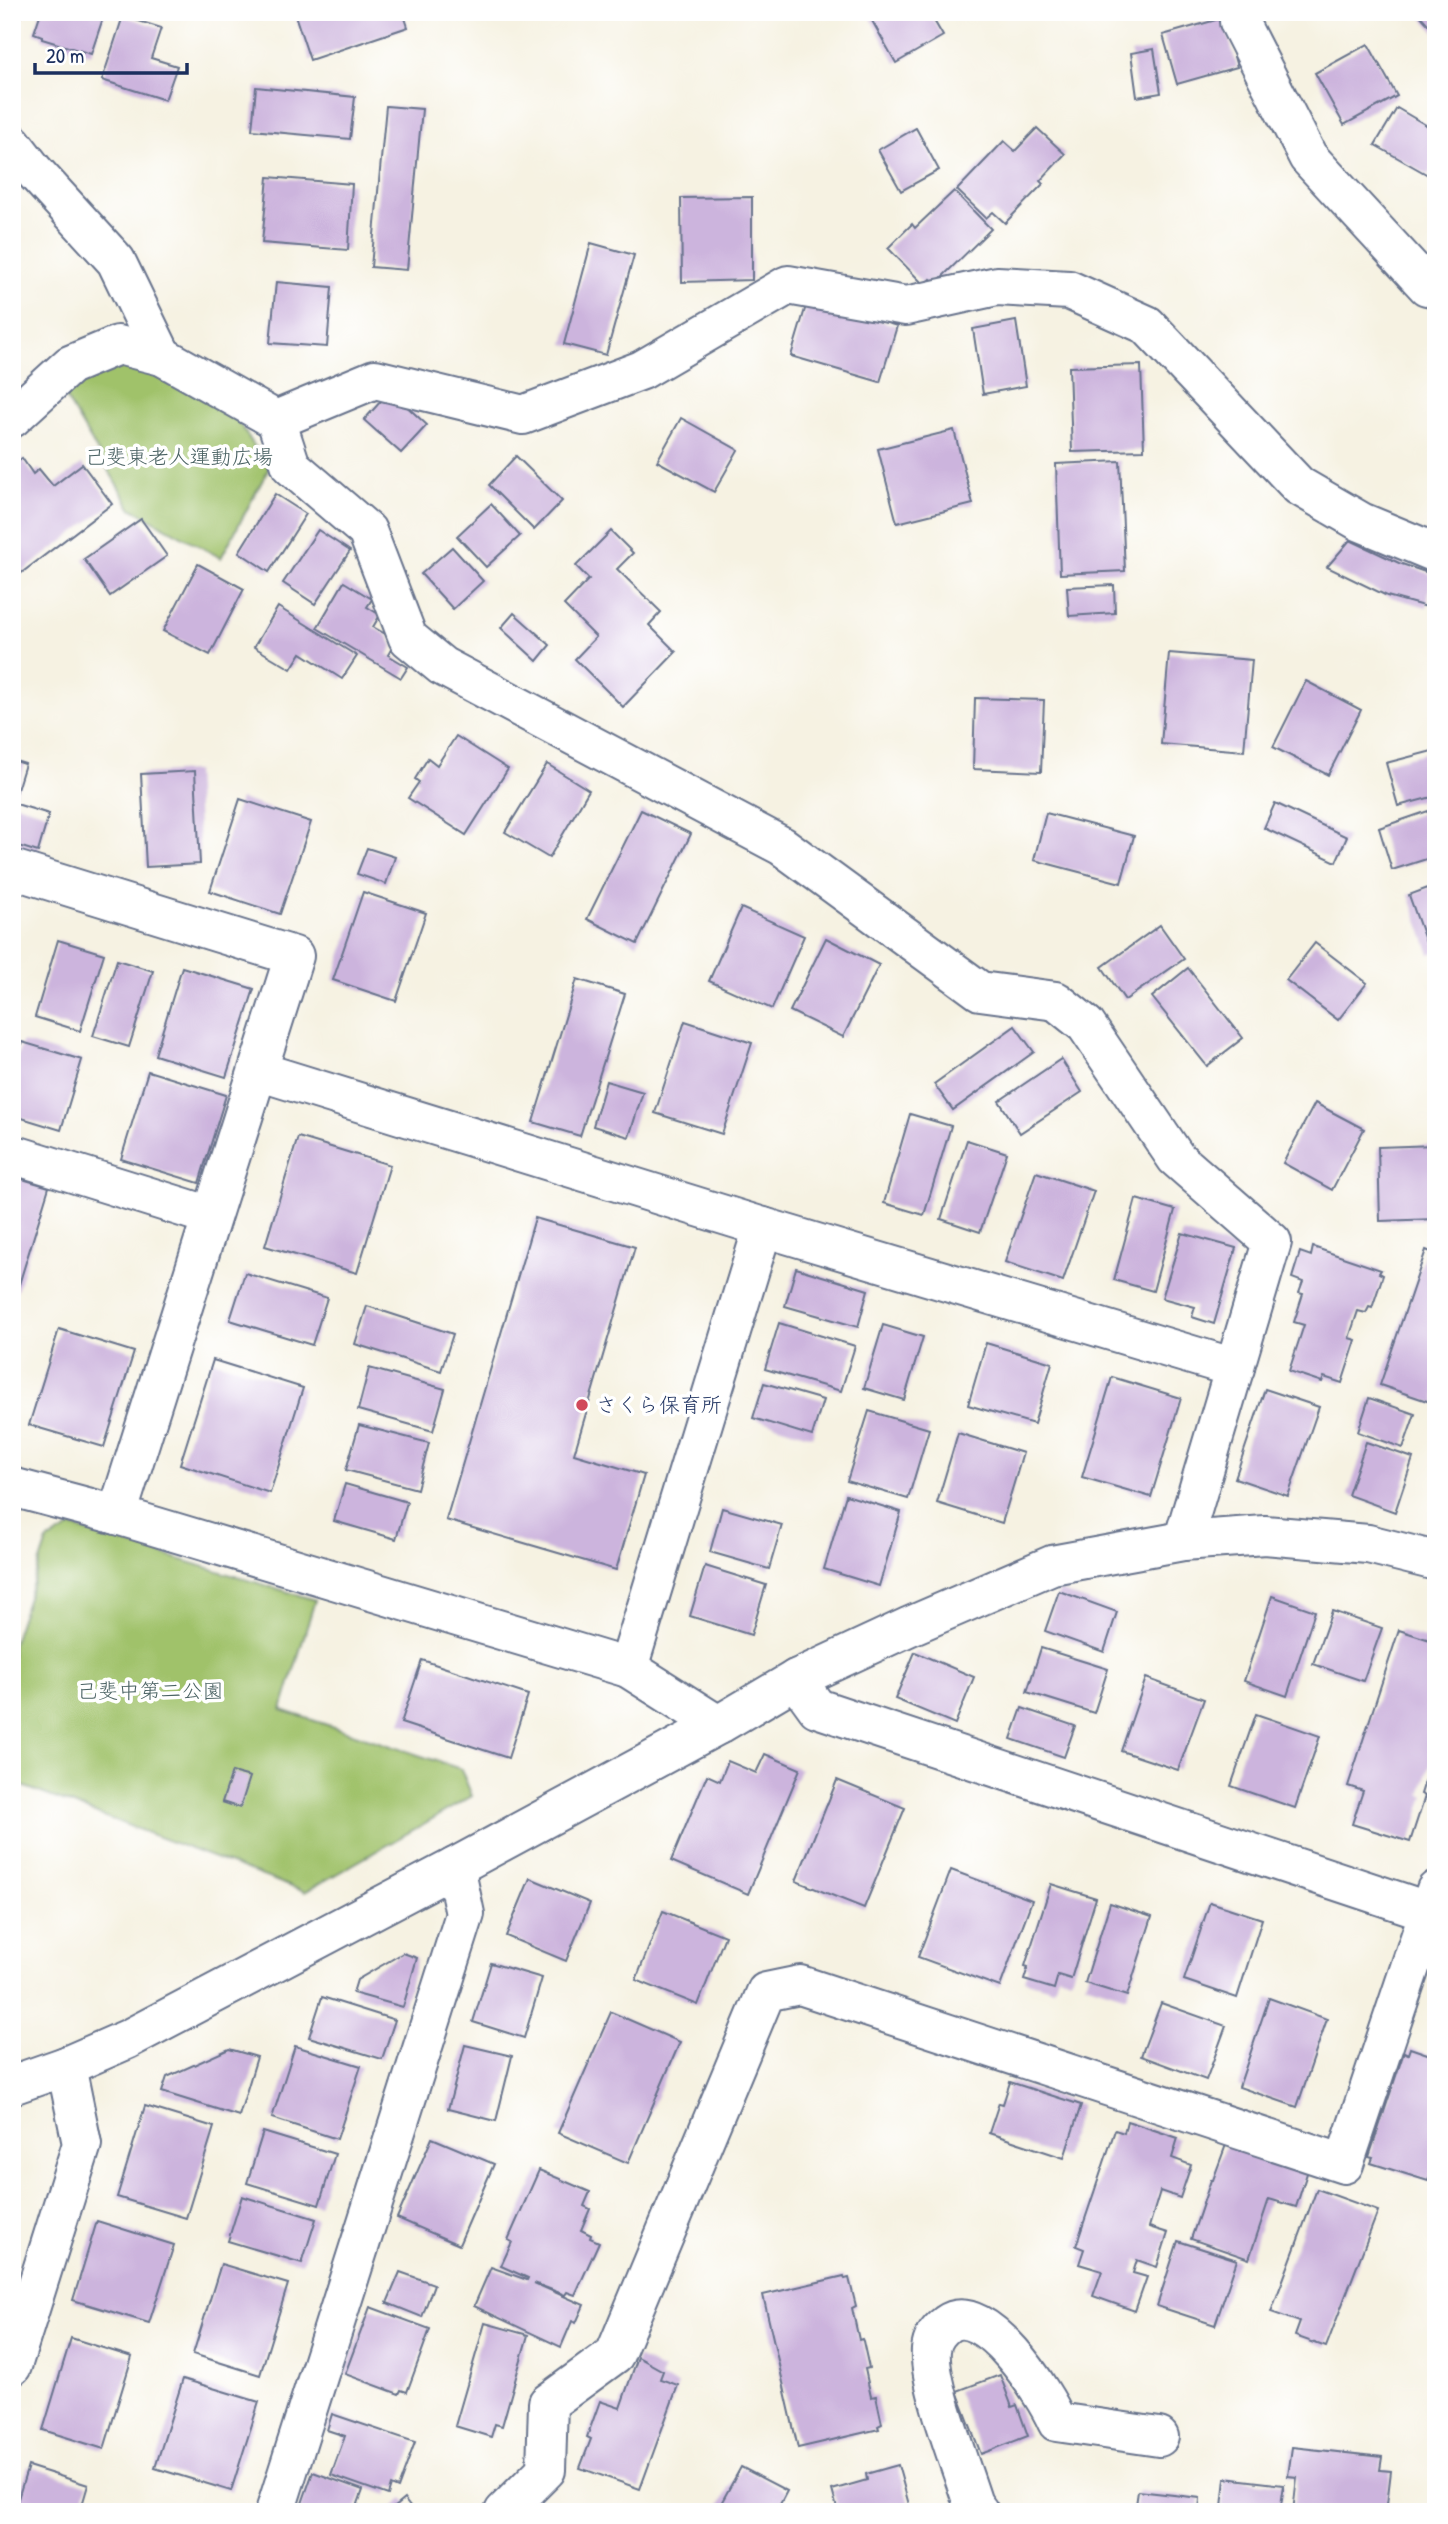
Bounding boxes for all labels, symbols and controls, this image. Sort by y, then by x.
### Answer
scale bar [35,32,187,76]
text: 20 m [46,41,84,70]
park label: 己斐東老人運動広場 [85,442,274,471]
place label: さくら保育所 [596,1390,722,1419]
marker: さくら保育所 [574,1397,590,1413]
park label: 己斐中第二公園 [77,1676,224,1705]

